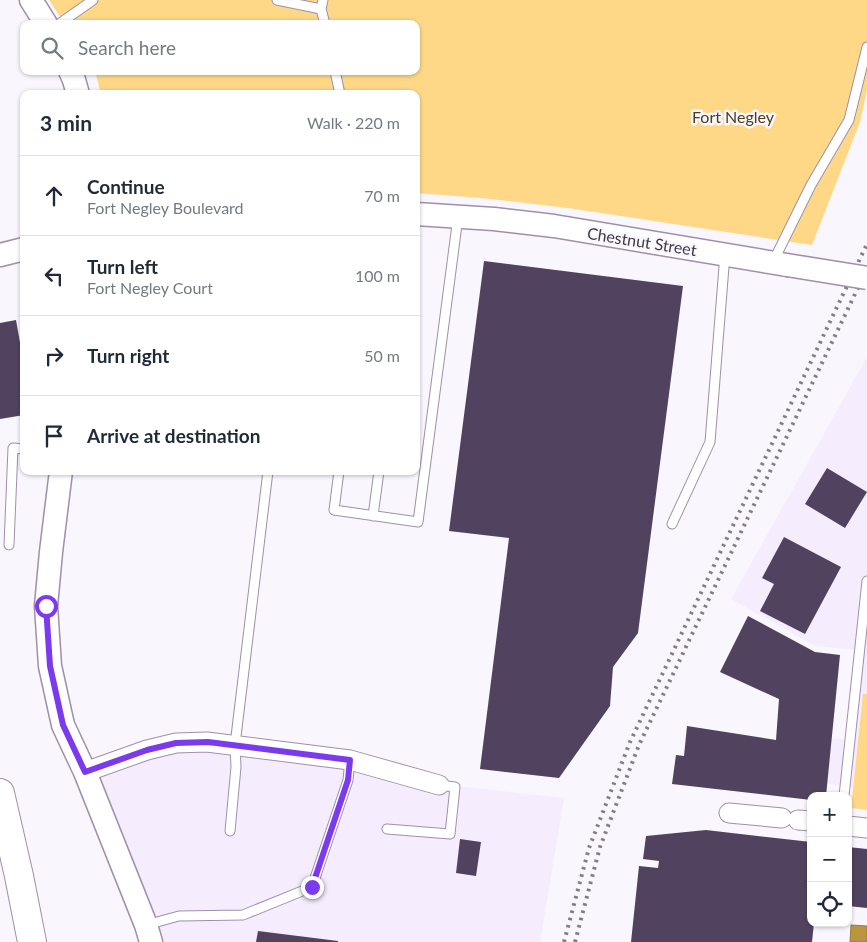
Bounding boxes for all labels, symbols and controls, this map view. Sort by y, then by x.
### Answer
search box [20,20,420,75]
icon: search [38,34,66,62]
text: Search here [78,36,176,59]
park label: Fort Negley [692,107,775,126]
text: 3 min [40,110,92,135]
text: Walk · 220 m [307,113,400,132]
text: Continue [87,175,165,198]
icon: ahead [40,182,68,210]
text: 70 m [364,186,400,205]
text: Fort Negley Boulevard [87,198,244,217]
street label: Chestnut Street [586,223,698,259]
text: Turn left [87,255,158,278]
icon: left [40,262,68,290]
text: 100 m [355,266,400,285]
text: Fort Negley Court [87,278,213,297]
icon: right [40,342,68,370]
text: Turn right [87,344,169,367]
text: 50 m [364,346,400,365]
icon: arrive [40,422,68,450]
text: Arrive at destination [87,424,260,447]
route start [35,595,58,618]
map controls [807,792,852,927]
button: + [807,792,852,837]
button: − [807,837,852,882]
route end [301,876,324,899]
button: locate [807,882,852,927]

